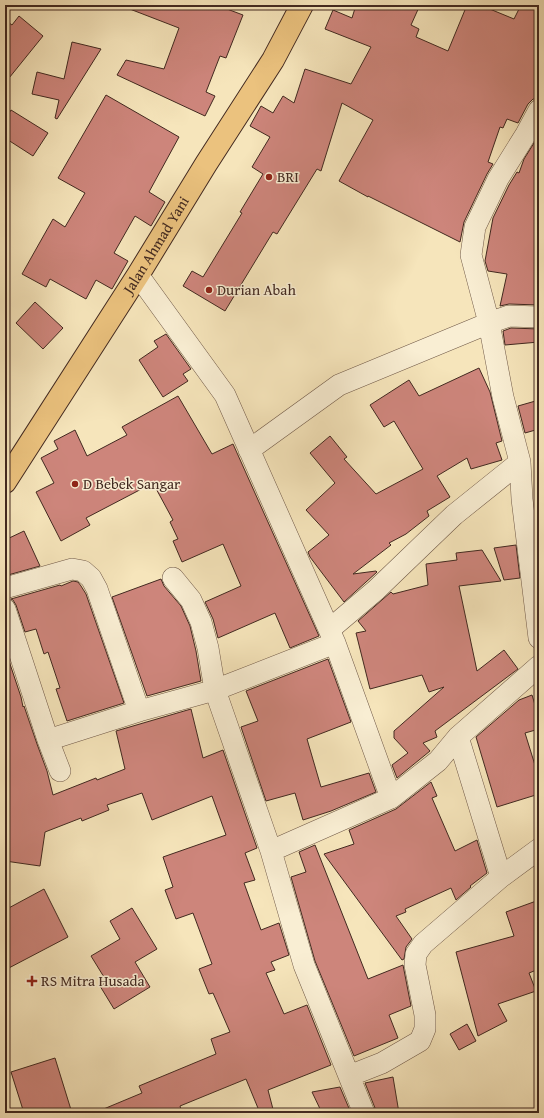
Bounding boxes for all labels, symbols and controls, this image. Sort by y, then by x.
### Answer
place label: BRI [277,166,299,187]
marker: BRI [264,172,274,182]
street label: Jalan Ahmad Yani [117,192,194,299]
place label: Durian Abah [217,279,296,300]
marker: Durian Abah [204,285,214,295]
place label: D Bebek Sangar [83,473,180,494]
marker: D Bebek Sangar [70,479,80,489]
place label: RS Mitra Husada [41,970,145,991]
marker: RS Mitra Husada [26,975,38,987]

